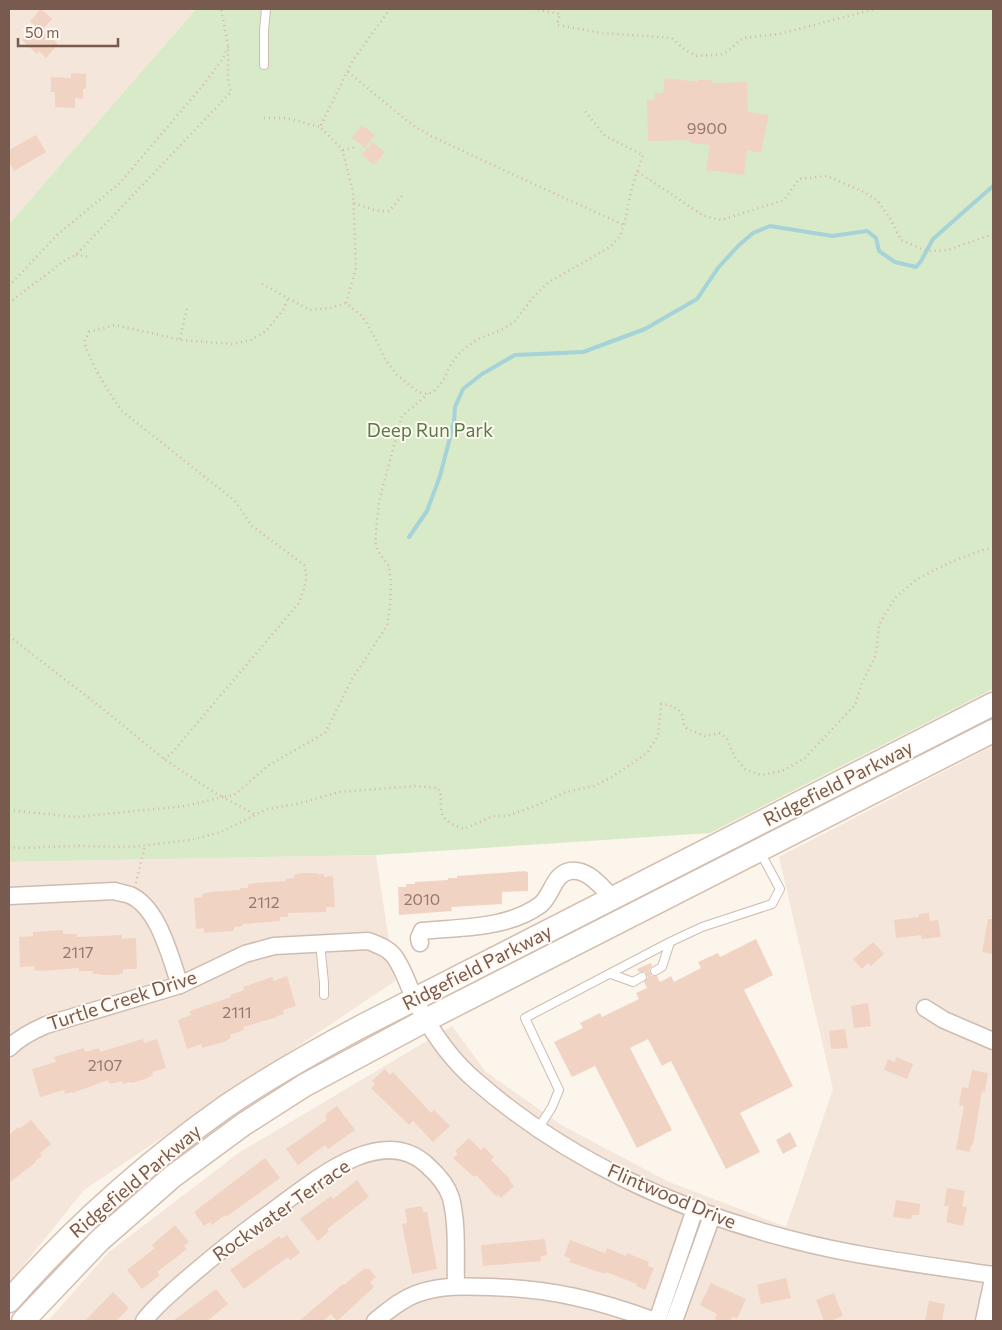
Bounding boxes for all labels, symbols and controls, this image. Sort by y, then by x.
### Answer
scale bar [18,15,118,47]
text: 50 m [25,23,59,41]
house number: 9900 [687,118,727,137]
park label: Deep Run Park [367,418,493,441]
street label: Ridgefield Parkway [759,735,917,830]
house number: 2010 [404,889,440,908]
house number: 2112 [248,892,280,911]
street label: Ridgefield Parkway [398,919,556,1014]
house number: 2117 [63,942,94,961]
street label: Turtle Creek Drive [44,965,199,1034]
house number: 2111 [222,1002,252,1021]
house number: 2107 [88,1055,122,1074]
street label: Ridgefield Parkway [64,1119,205,1242]
street label: Rockwater Terrace [208,1154,354,1266]
street label: Flintwood Drive [604,1158,740,1233]

